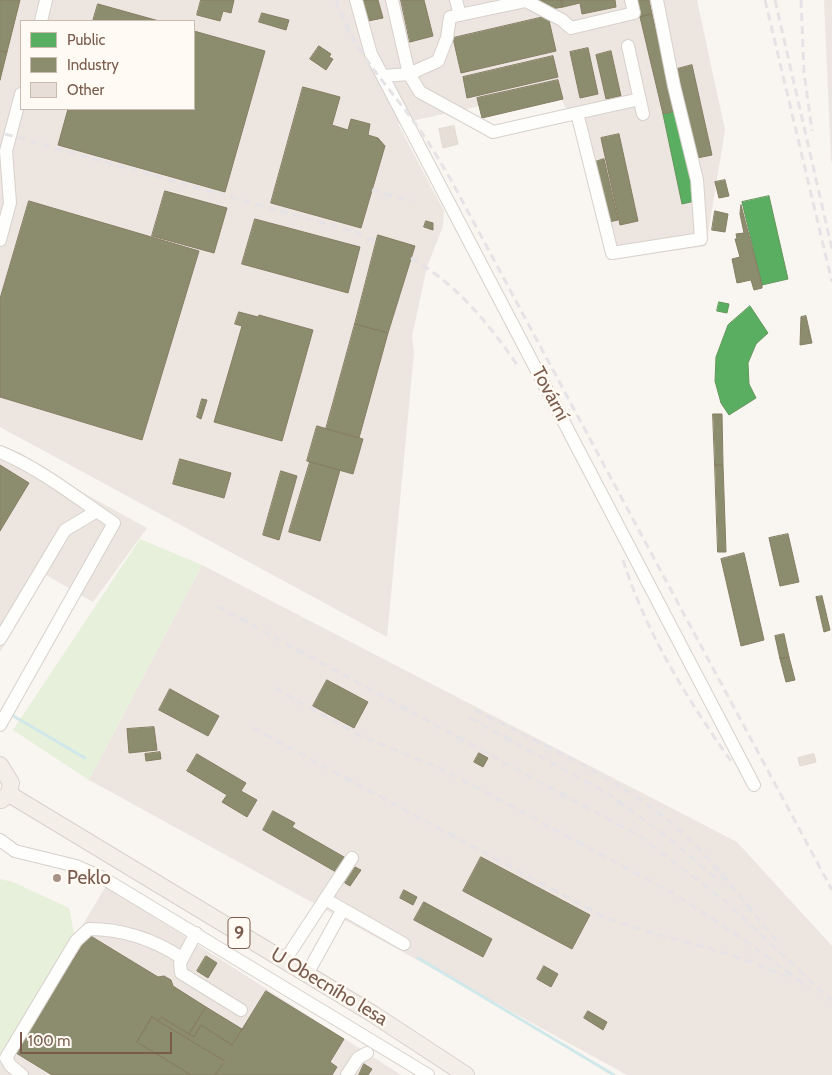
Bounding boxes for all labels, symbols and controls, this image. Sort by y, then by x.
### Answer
legend [20,20,195,110]
text: Public [67,31,105,49]
text: Industry [67,56,119,74]
text: Other [67,81,104,99]
street label: Tovární [526,363,574,425]
place label: Peklo [67,867,111,889]
marker: Peklo [51,872,63,884]
road number: 9 [228,918,250,948]
street label: U Obecního lesa [266,943,392,1031]
scale bar [22,1022,175,1054]
text: 100 m [28,1032,70,1050]

